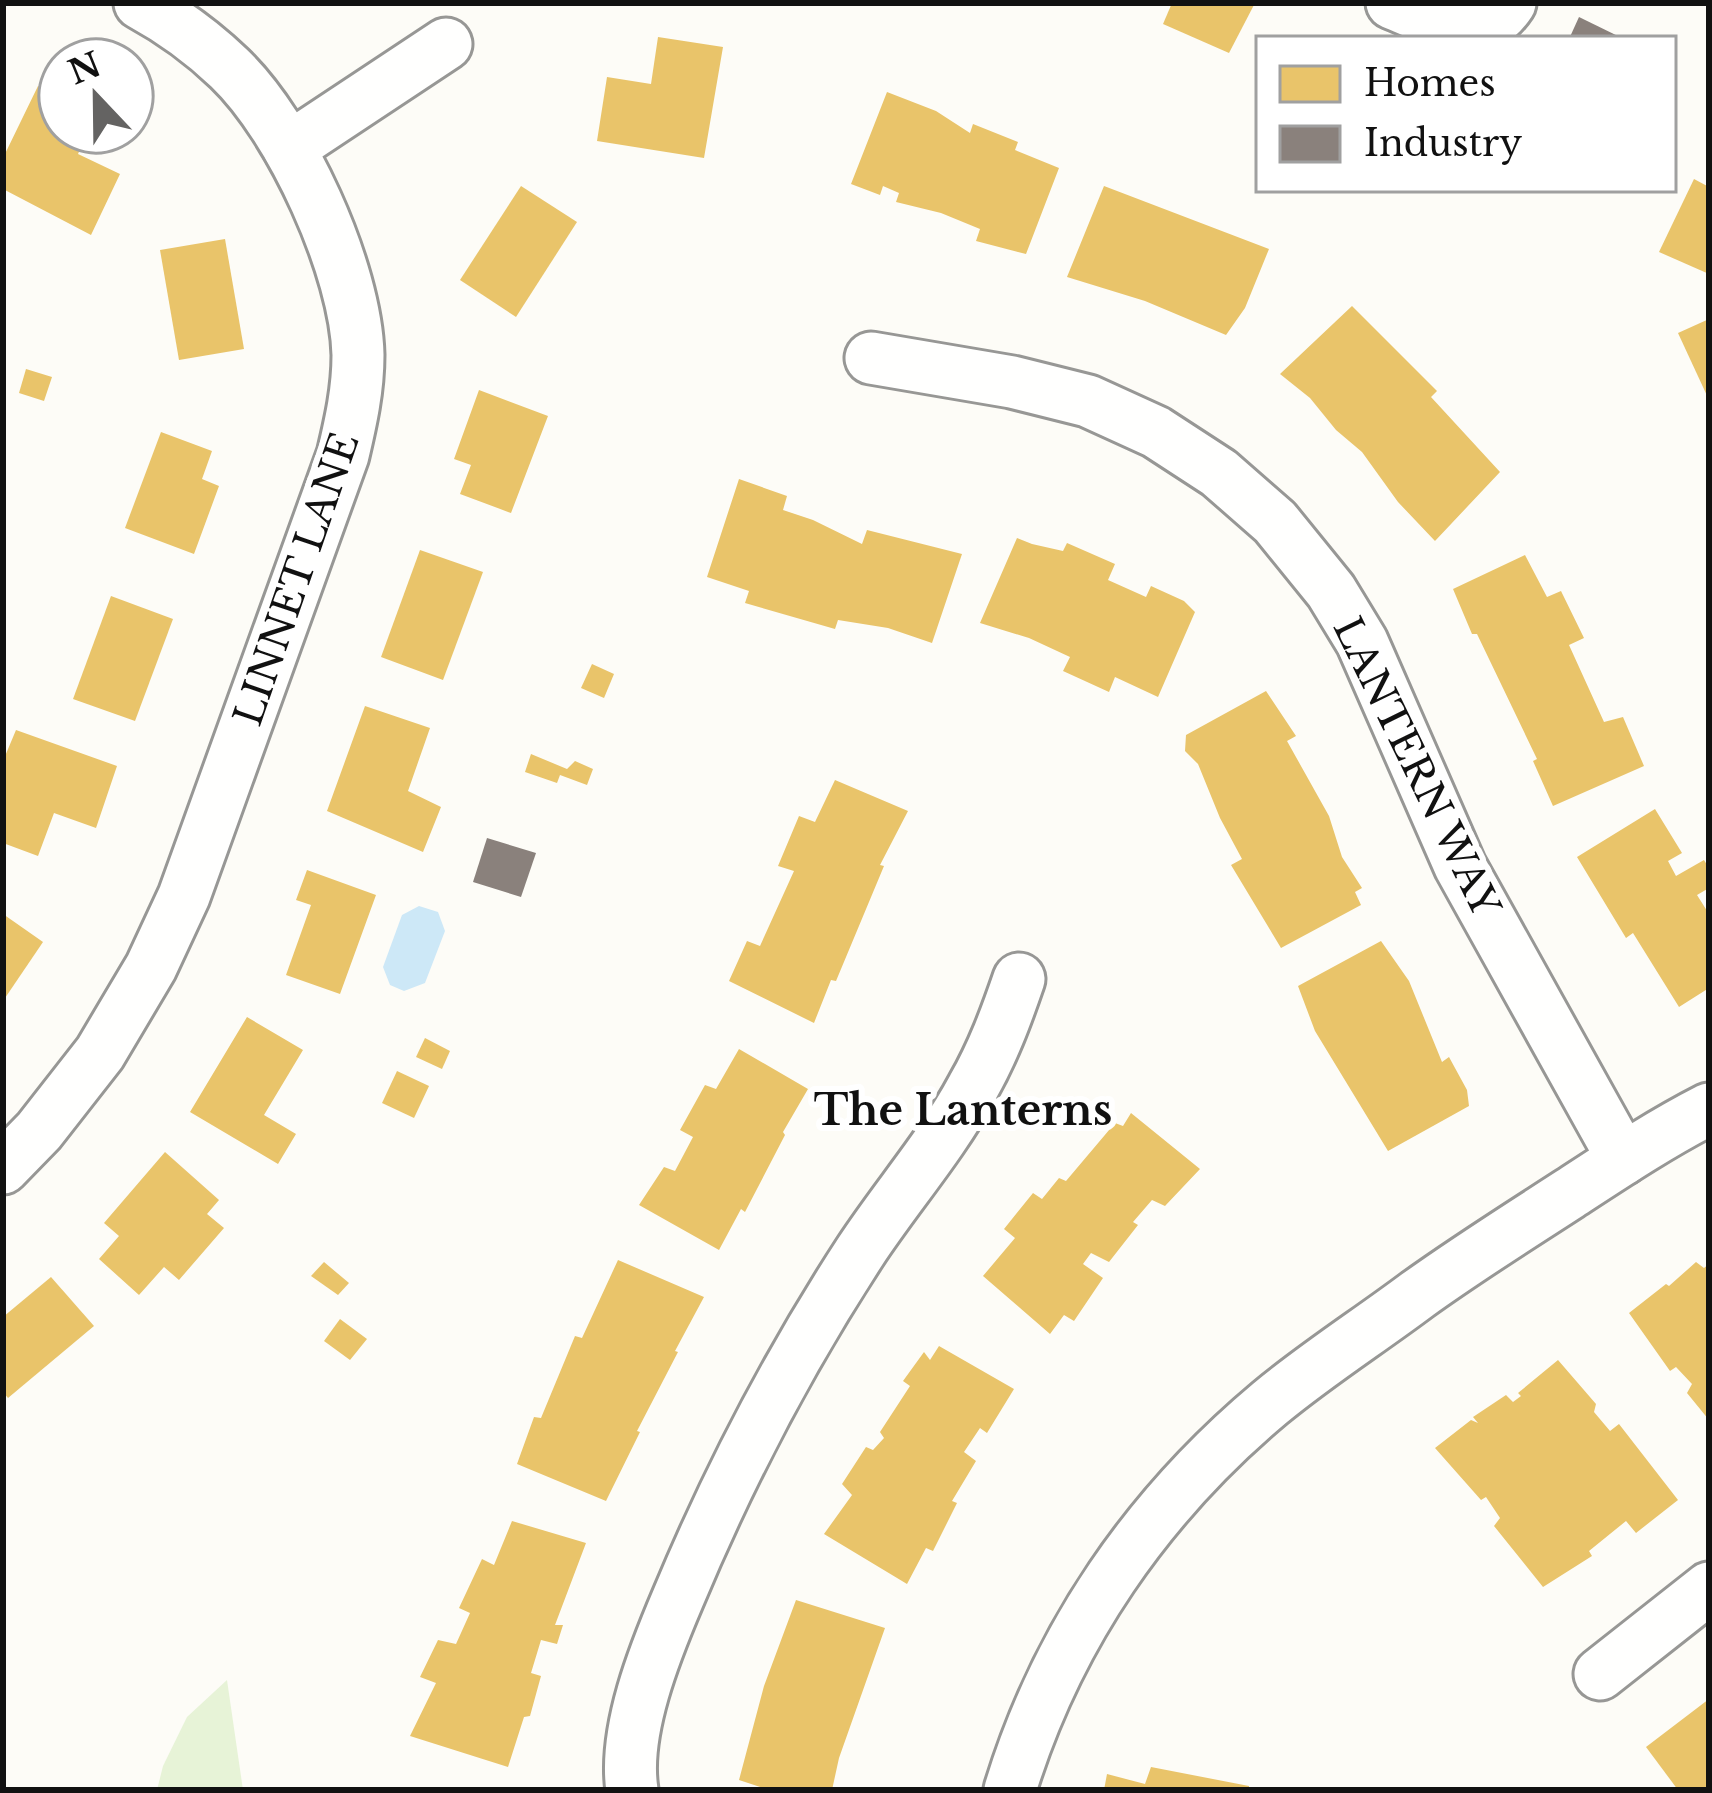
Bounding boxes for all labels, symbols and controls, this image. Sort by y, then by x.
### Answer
north arrow [36,36,156,156]
legend [1256,36,1676,192]
text: N [63,44,107,93]
text: Homes [1364,61,1495,106]
text: Industry [1364,121,1522,166]
street label: LINNET LANE [223,426,370,732]
street label: LANTERN WAY [1323,609,1511,926]
district label: The Lanterns [814,1084,1112,1136]

